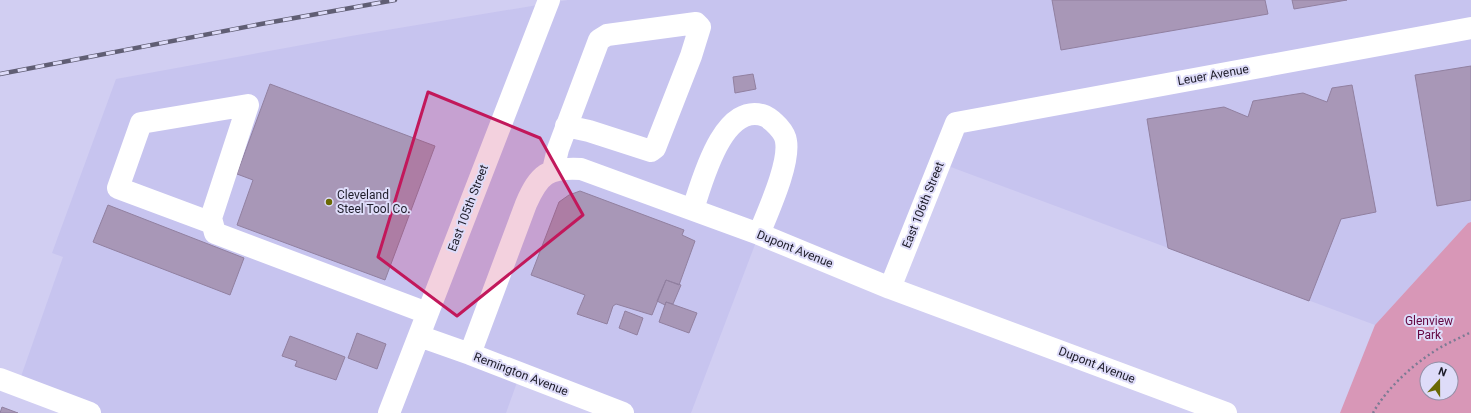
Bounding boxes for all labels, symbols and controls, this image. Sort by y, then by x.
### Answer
street label: Leuer Avenue [1176,62,1250,88]
street label: East 106th Street [899,160,947,250]
street label: East 105th Street [445,163,491,253]
place label: Cleveland Steel Tool Co. [337,188,410,216]
marker: Cleveland Steel Tool Co. [324,197,334,207]
street label: Dupont Avenue [755,227,835,271]
park label: Glenview Park [1405,314,1453,342]
street label: Dupont Avenue [1057,344,1137,386]
street label: Remington Avenue [472,350,570,398]
north arrow [1419,361,1459,401]
text: N [1436,365,1449,380]

